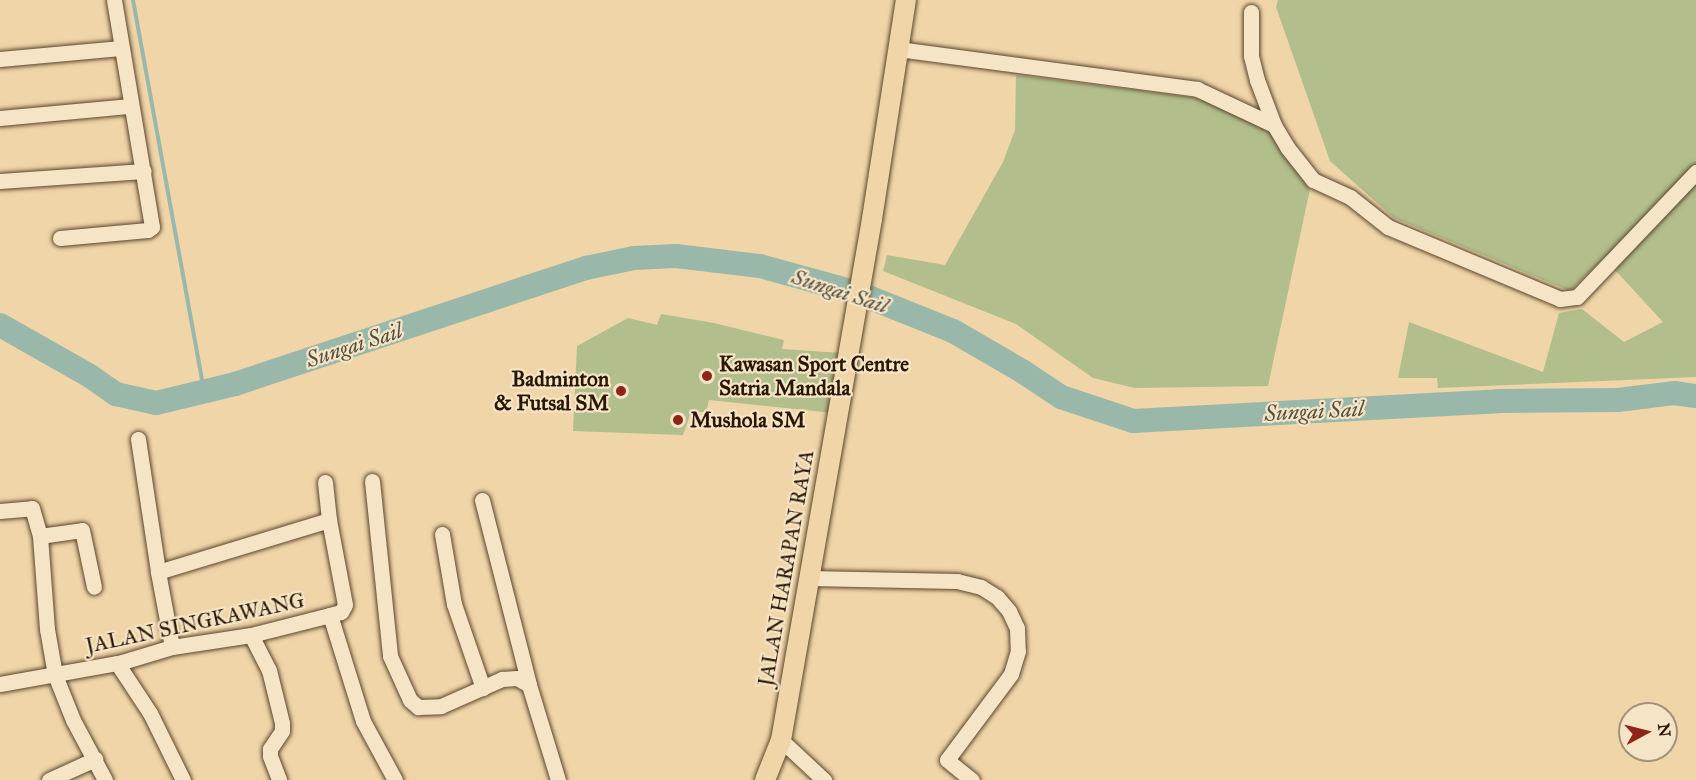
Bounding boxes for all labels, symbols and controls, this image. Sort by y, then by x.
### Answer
water label: Sungai Sail [789,263,891,319]
water label: Sungai Sail [303,317,405,373]
place label: Kawasan Sport Centre Satria Mandala [719,351,909,401]
place label: Badminton & Futsal SM [494,366,609,416]
marker: Kawasan Sport Centre Satria Mandala [700,369,714,383]
marker: Badminton & Futsal SM [614,384,628,398]
water label: Sungai Sail [1264,395,1364,427]
place label: Mushola SM [690,407,805,433]
marker: Mushola SM [671,413,685,427]
street label: JALAN HARAPAN RAYA [753,448,819,688]
street label: JALAN SINGKAWANG [83,587,307,659]
north arrow [1618,702,1678,762]
text: N [1654,722,1675,738]

